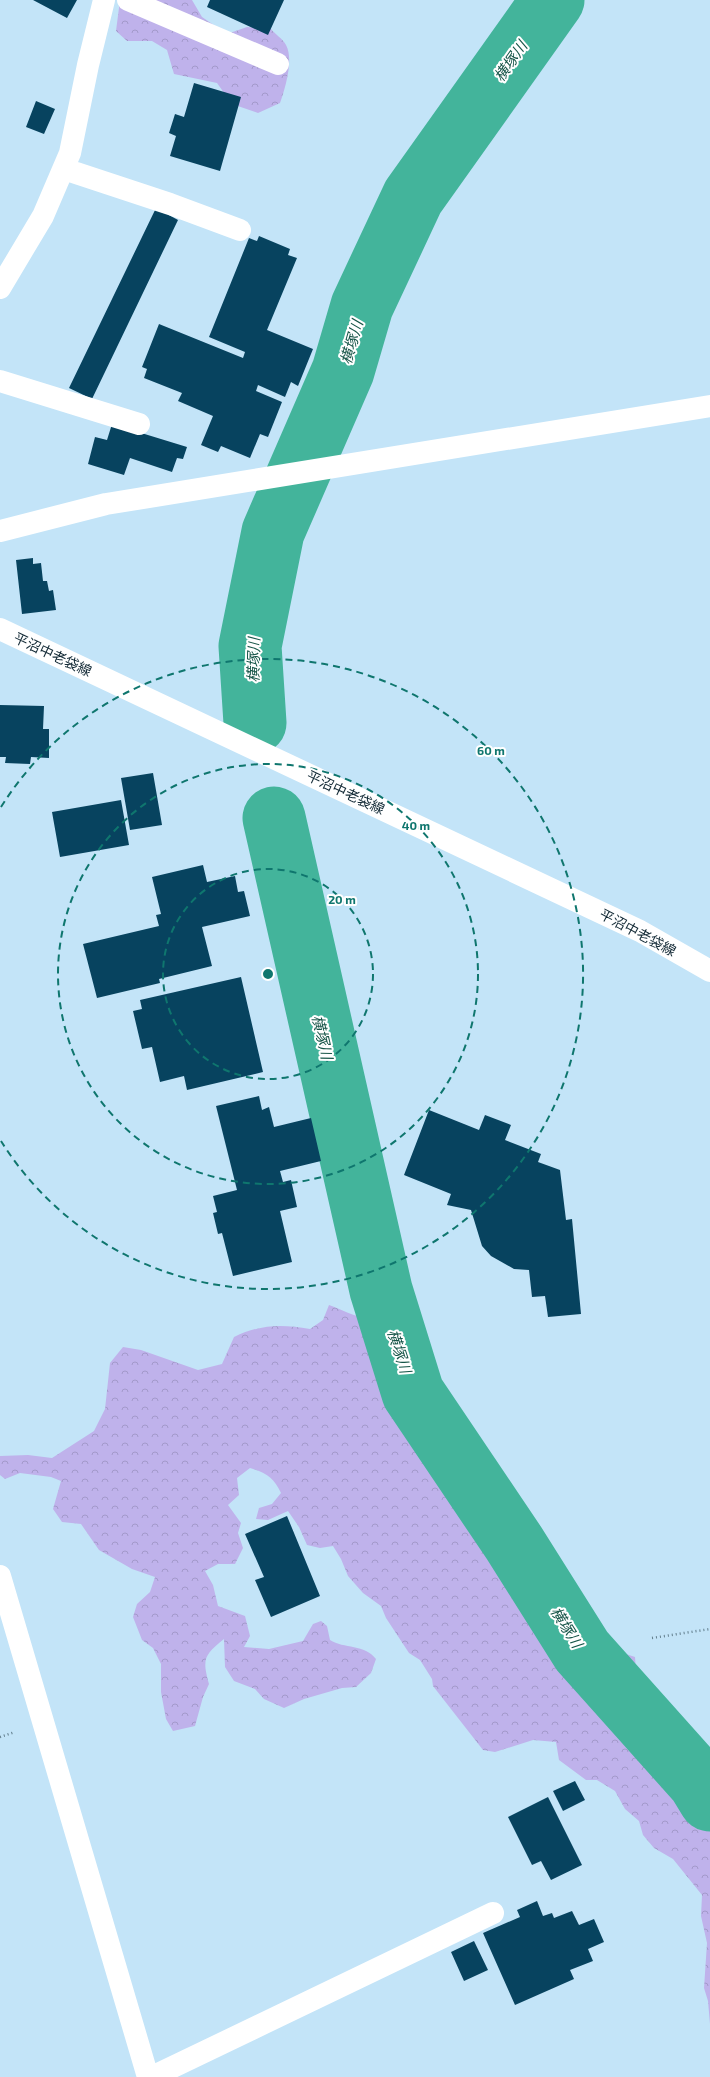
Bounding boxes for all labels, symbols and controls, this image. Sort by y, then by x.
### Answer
water label: 横塚川 [490,36,531,85]
water label: 横塚川 [336,316,366,366]
street label: 平沼中老袋線 [11,629,95,679]
water label: 横塚川 [244,635,262,683]
text: 60 m [477,743,505,757]
street label: 平沼中老袋線 [304,767,388,817]
text: 40 m [402,818,430,832]
text: 20 m [328,892,356,906]
street label: 平沼中老袋線 [597,905,679,959]
centre of rings [261,967,275,981]
water label: 横塚川 [309,1013,337,1063]
water label: 横塚川 [384,1327,416,1377]
water label: 横塚川 [547,1603,588,1653]

